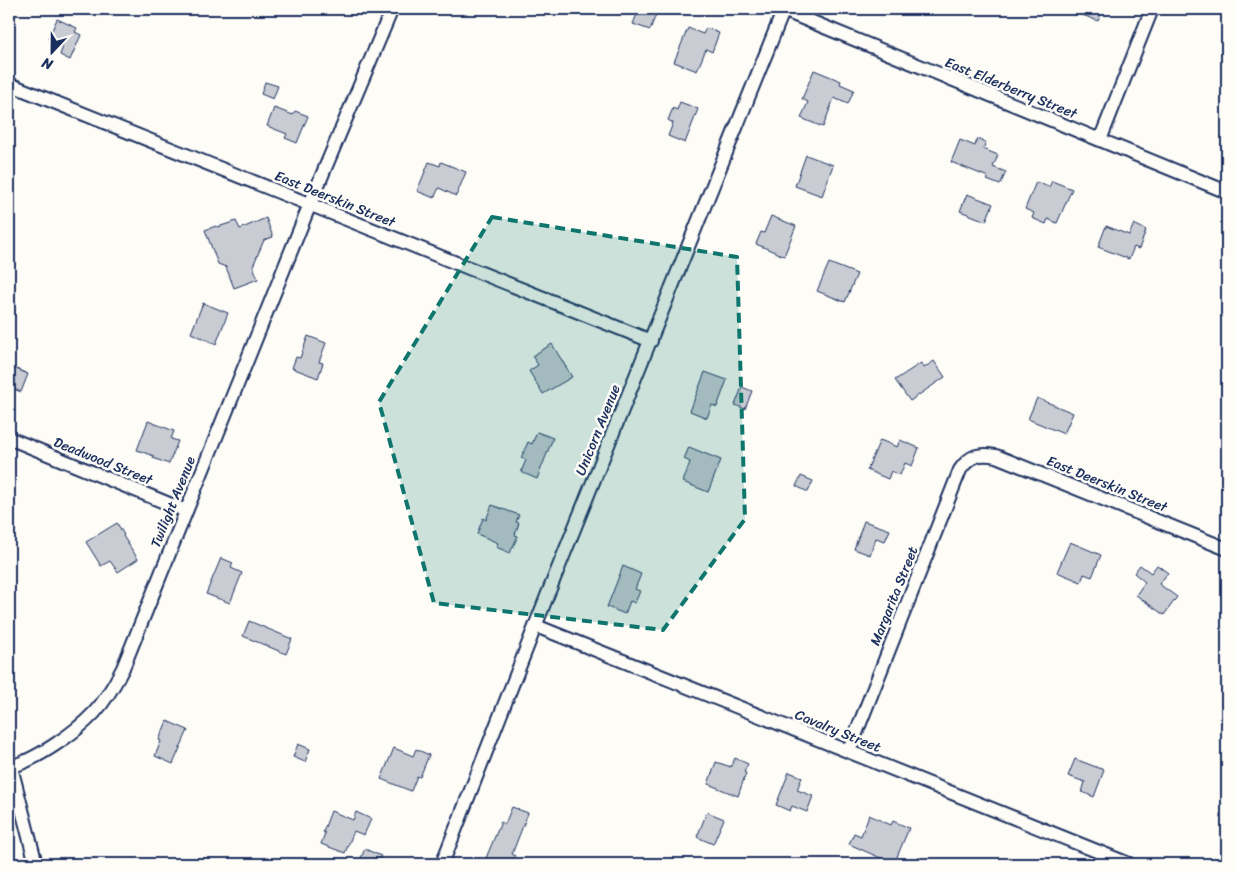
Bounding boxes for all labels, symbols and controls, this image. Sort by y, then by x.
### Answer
north arrow [28,28,78,78]
text: N [38,50,57,77]
street label: East Elderberry Street [941,50,1082,126]
street label: East Deerskin Street [271,163,400,235]
street label: Unicorn Avenue [568,381,628,479]
street label: Deadwood Street [50,430,158,493]
street label: East Deerskin Street [1043,448,1172,520]
street label: Twilight Avenue [143,452,203,552]
street label: Margarita Street [863,542,925,650]
street label: Cavalry Street [791,702,885,760]

